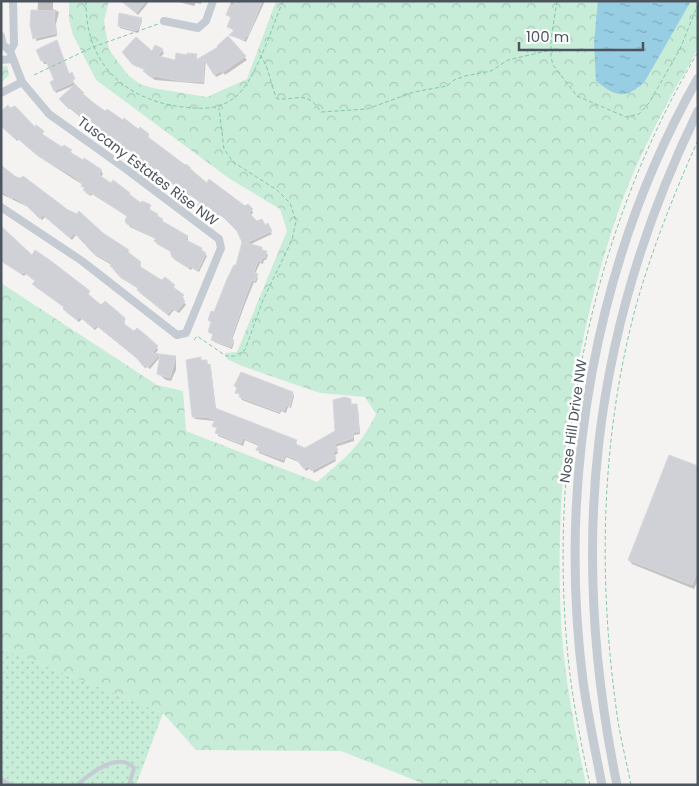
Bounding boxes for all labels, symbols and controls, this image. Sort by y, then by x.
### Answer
scale bar [519,20,643,52]
text: 100 m [526,26,569,47]
street label: Tuscany Estates Rise NW [74,111,223,231]
street label: Nose Hill Drive NW [554,358,592,484]

